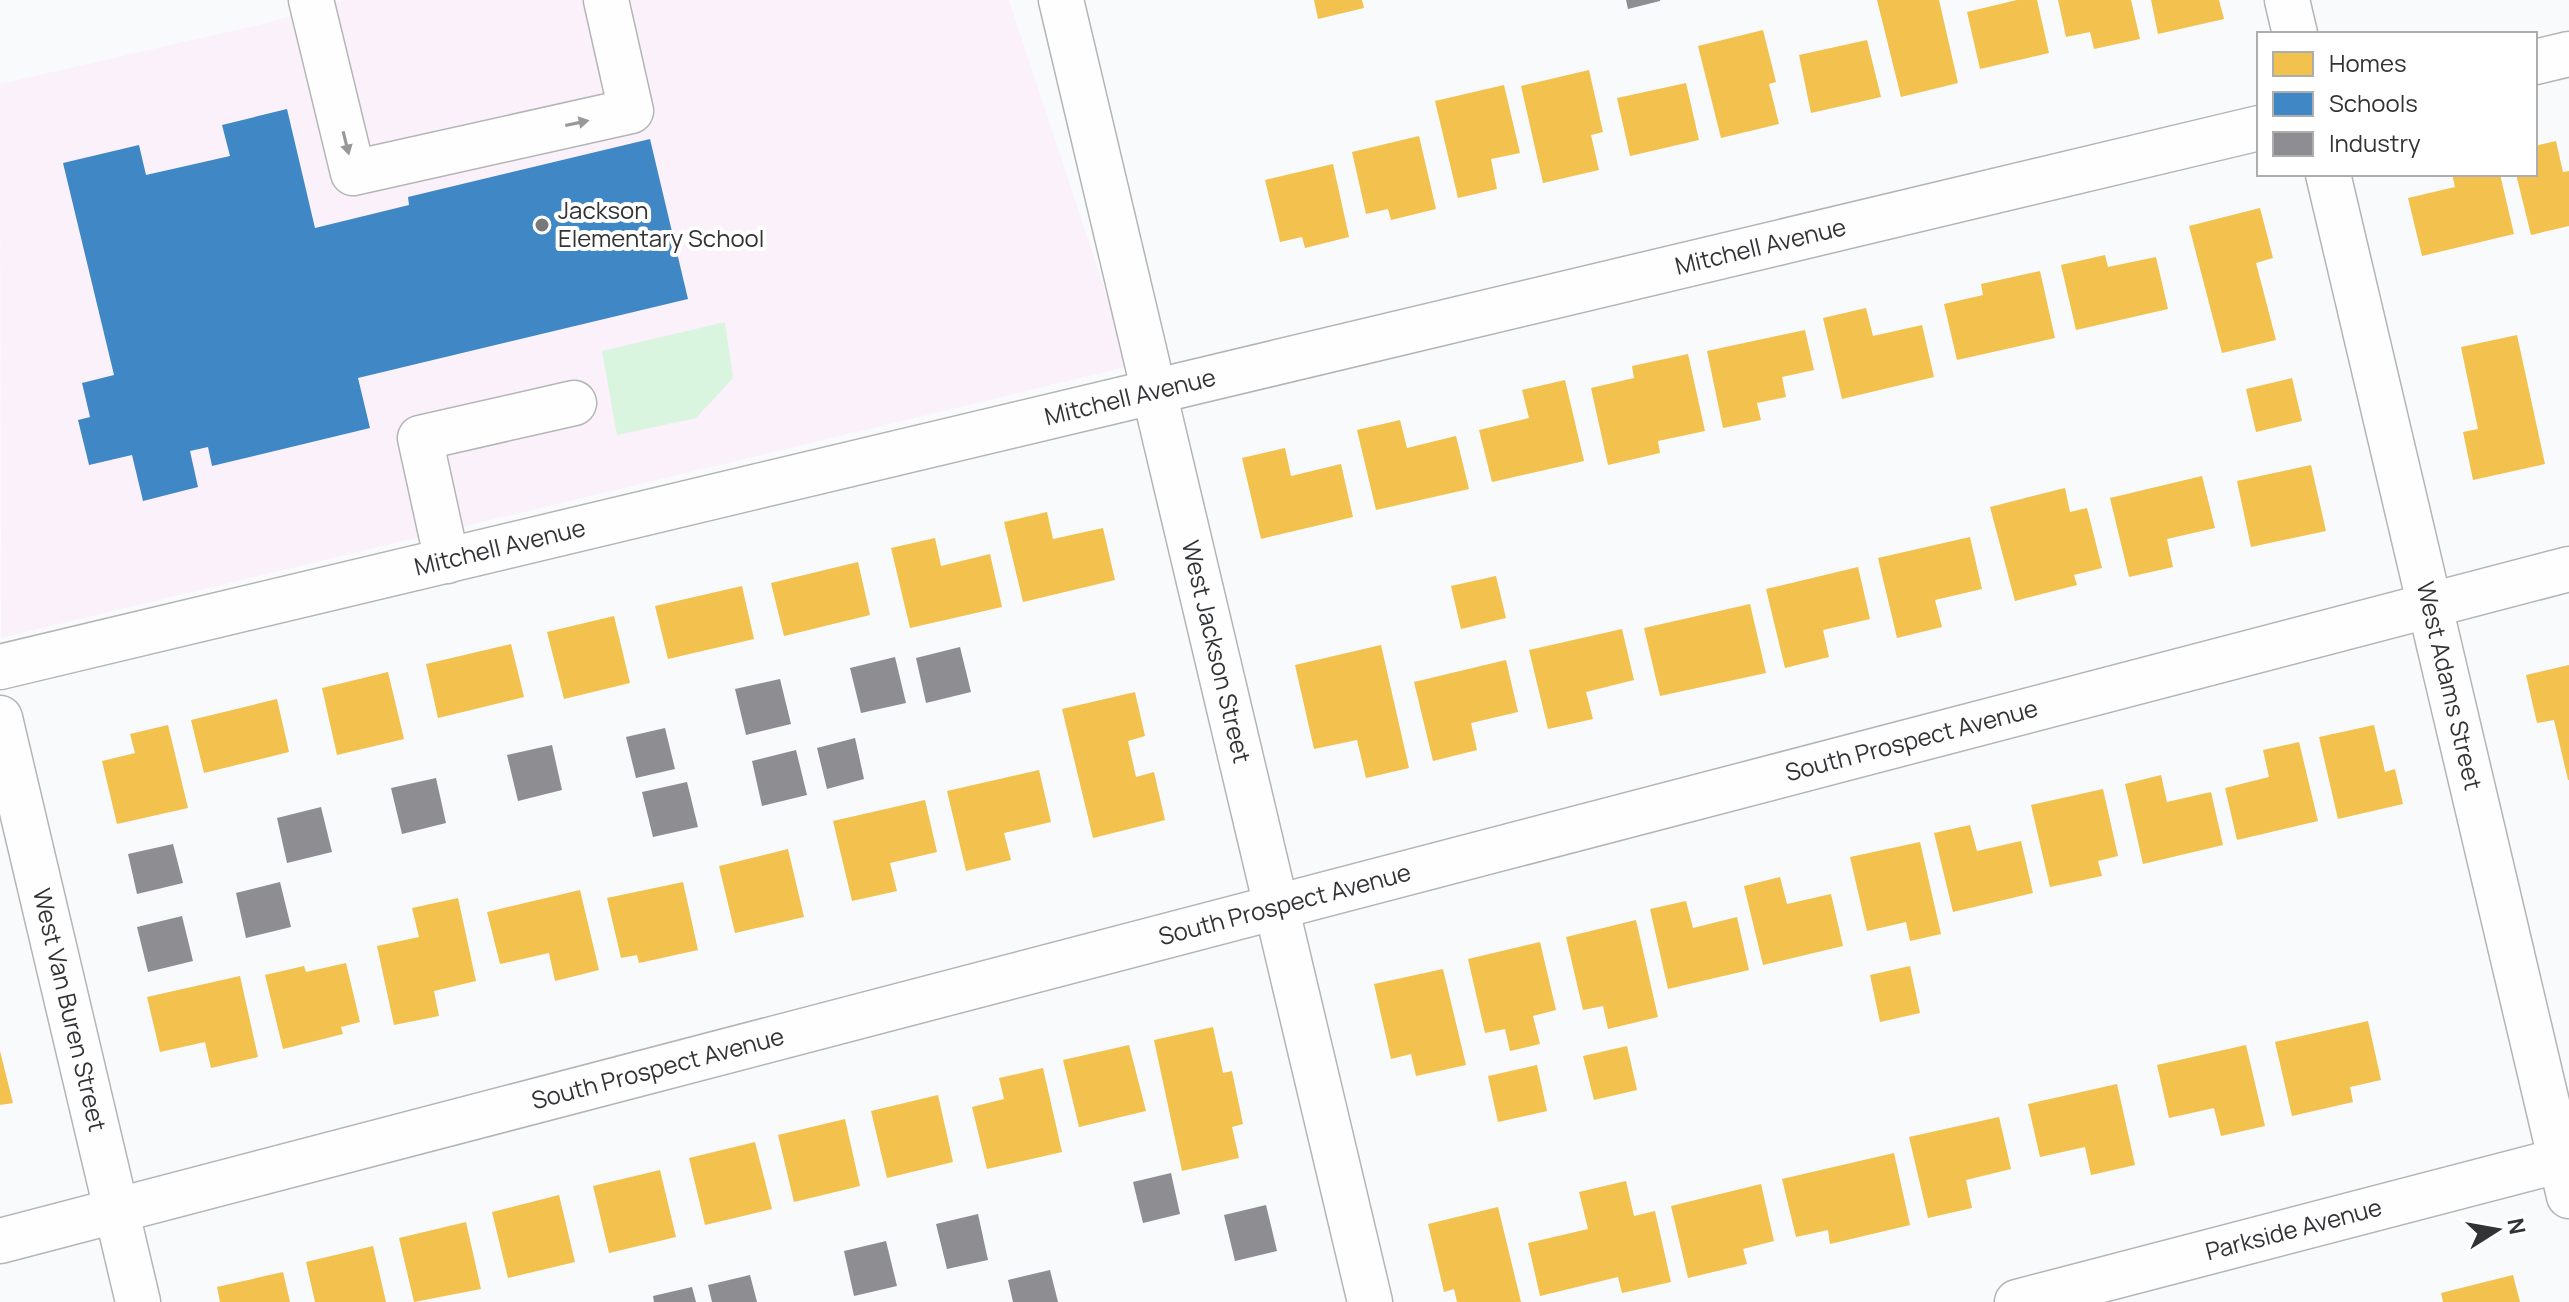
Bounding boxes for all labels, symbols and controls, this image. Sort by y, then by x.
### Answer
legend [2257,32,2537,176]
text: Homes [2329,46,2407,79]
text: Schools [2329,86,2418,119]
one-way arrow [565,116,590,129]
text: Industry [2329,126,2421,159]
one-way arrow [340,131,352,156]
place label: Jackson Elementary School [558,193,764,254]
street label: Mitchell Avenue [1671,209,1849,282]
marker: Jackson Elementary School [533,216,551,234]
street label: Mitchell Avenue [1041,360,1219,432]
street label: Mitchell Avenue [411,510,588,583]
street label: West Jackson Street [1175,537,1260,766]
street label: West Adams Street [2410,578,2491,793]
street label: South Prospect Avenue [1781,691,2041,788]
street label: South Prospect Avenue [1155,855,1414,952]
street label: West Van Buren Street [26,885,115,1134]
street label: South Prospect Avenue [528,1019,787,1116]
street label: Parkside Avenue [2202,1190,2385,1267]
north arrow [2457,1190,2537,1270]
text: N [2500,1216,2533,1237]

